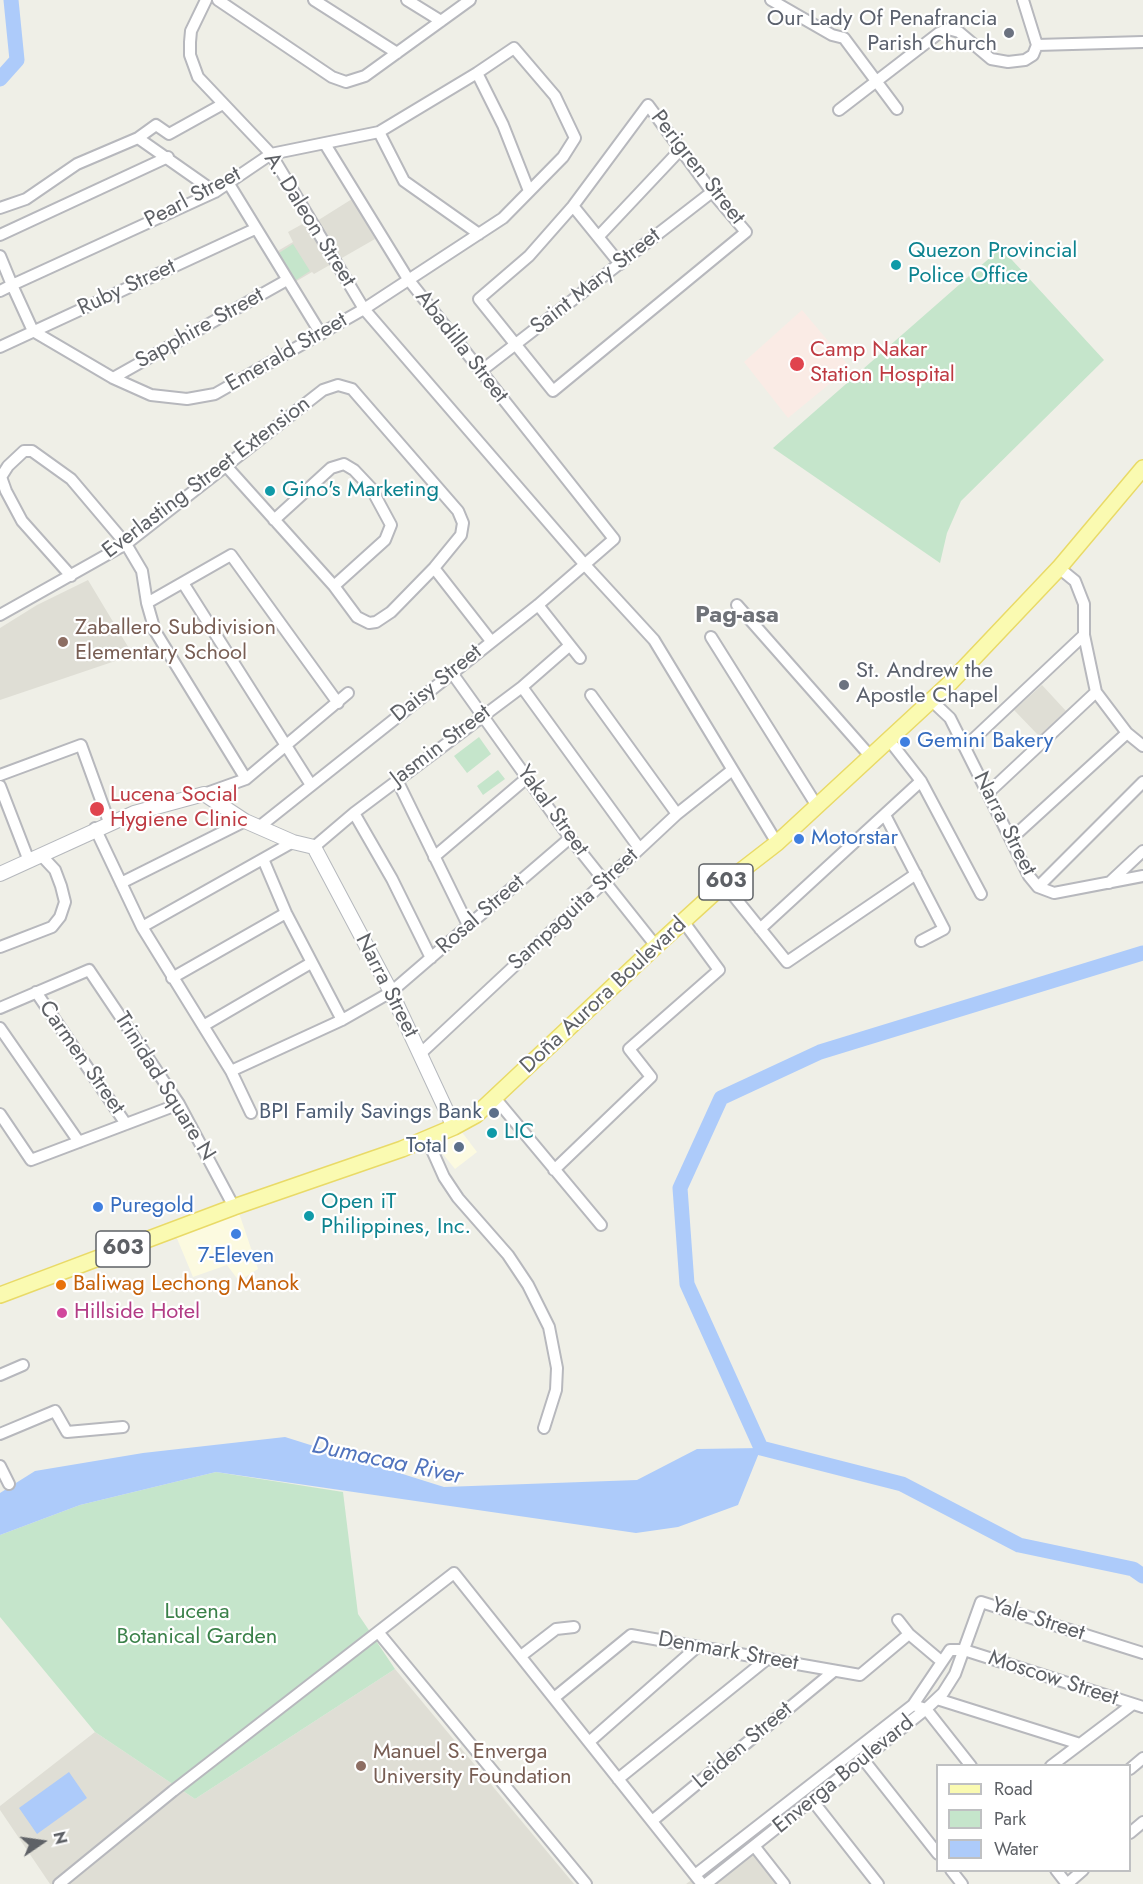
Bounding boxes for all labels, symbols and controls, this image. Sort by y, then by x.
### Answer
place label: Our Lady Of Penafrancia Parish Church [767,7,997,58]
marker: Our Lady Of Penafrancia Parish Church [1002,26,1016,40]
street label: Perigren Street [644,106,750,230]
street label: A. Daleon Street [257,148,361,292]
street label: Pearl Street [140,162,246,234]
street label: Saint Mary Street [526,223,666,341]
place label: Quezon Provincial Police Office [908,239,1077,290]
street label: Ruby Street [74,254,180,322]
marker: Quezon Provincial Police Office [889,258,903,272]
street label: Sapphire Street [131,283,269,375]
street label: Abadilla Street [409,285,513,409]
street label: Emerald Street [222,308,352,398]
place label: Camp Nakar Station Hospital [810,338,955,390]
marker: Camp Nakar Station Hospital [788,355,806,373]
street label: Everlasting Street Extension [98,391,316,565]
place label: Gino's Marketing [282,478,439,504]
marker: Gino's Marketing [263,484,277,498]
district label: Pag-asa [695,602,779,630]
place label: Zaballero Subdivision Elementary School [75,616,276,668]
marker: Zaballero Subdivision Elementary School [56,635,70,649]
street label: Daisy Street [386,640,488,728]
place label: St. Andrew the Apostle Chapel [856,659,998,710]
marker: St. Andrew the Apostle Chapel [837,678,851,692]
street label: Jasmin Street [386,700,496,792]
place label: Gemini Bakery [917,729,1054,755]
marker: Gemini Bakery [898,735,912,749]
street label: Yakal Street [510,761,594,861]
street label: Narra Street [967,768,1041,880]
place label: Lucena Social Hygiene Clinic [110,783,248,834]
marker: Lucena Social Hygiene Clinic [88,800,106,818]
place label: Motorstar [811,826,898,852]
marker: Motorstar [792,832,806,846]
street label: Sampaguita Street [504,843,644,977]
road number: 603 [699,864,753,900]
street label: Rosal Street [432,870,530,960]
street label: Doña Aurora Boulevard [515,912,693,1080]
street label: Narra Street [349,930,423,1042]
street label: Carmen Street [32,996,130,1120]
street label: Trinidad Square N [108,1008,220,1166]
place label: BPI Family Savings Bank [259,1100,482,1126]
marker: BPI Family Savings Bank [487,1106,501,1120]
place label: LIC [504,1120,534,1146]
marker: LIC [485,1126,499,1140]
place label: Total [406,1134,447,1160]
marker: Total [452,1140,466,1154]
place label: Open iT Philippines, Inc. [321,1190,471,1242]
place label: Puregold [110,1194,194,1220]
marker: Puregold [91,1200,105,1214]
marker: Open iT Philippines, Inc. [302,1209,316,1223]
marker: 7-Eleven [229,1227,243,1241]
road number: 603 [96,1231,150,1267]
place label: 7-Eleven [198,1244,274,1270]
place label: Baliwag Lechong Manok [73,1272,299,1298]
marker: Baliwag Lechong Manok [54,1278,68,1292]
place label: Hillside Hotel [74,1300,200,1326]
marker: Hillside Hotel [55,1306,69,1320]
water label: Dumacaa River [309,1432,465,1492]
street label: Yale Street [988,1593,1088,1647]
park label: Lucena Botanical Garden [117,1600,277,1652]
street label: Denmark Street [656,1627,800,1677]
street label: Moscow Street [985,1646,1121,1712]
street label: Leiden Street [688,1697,798,1795]
street label: Enverga Boulevard [768,1710,920,1840]
place label: Manuel S. Enverga University Foundation [373,1740,572,1792]
marker: Manuel S. Enverga University Foundation [354,1759,368,1773]
legend [936,1764,1131,1872]
text: Road [994,1776,1033,1802]
text: Park [994,1806,1026,1832]
north arrow [12,1812,72,1872]
text: N [47,1829,73,1847]
text: Water [994,1836,1038,1862]

